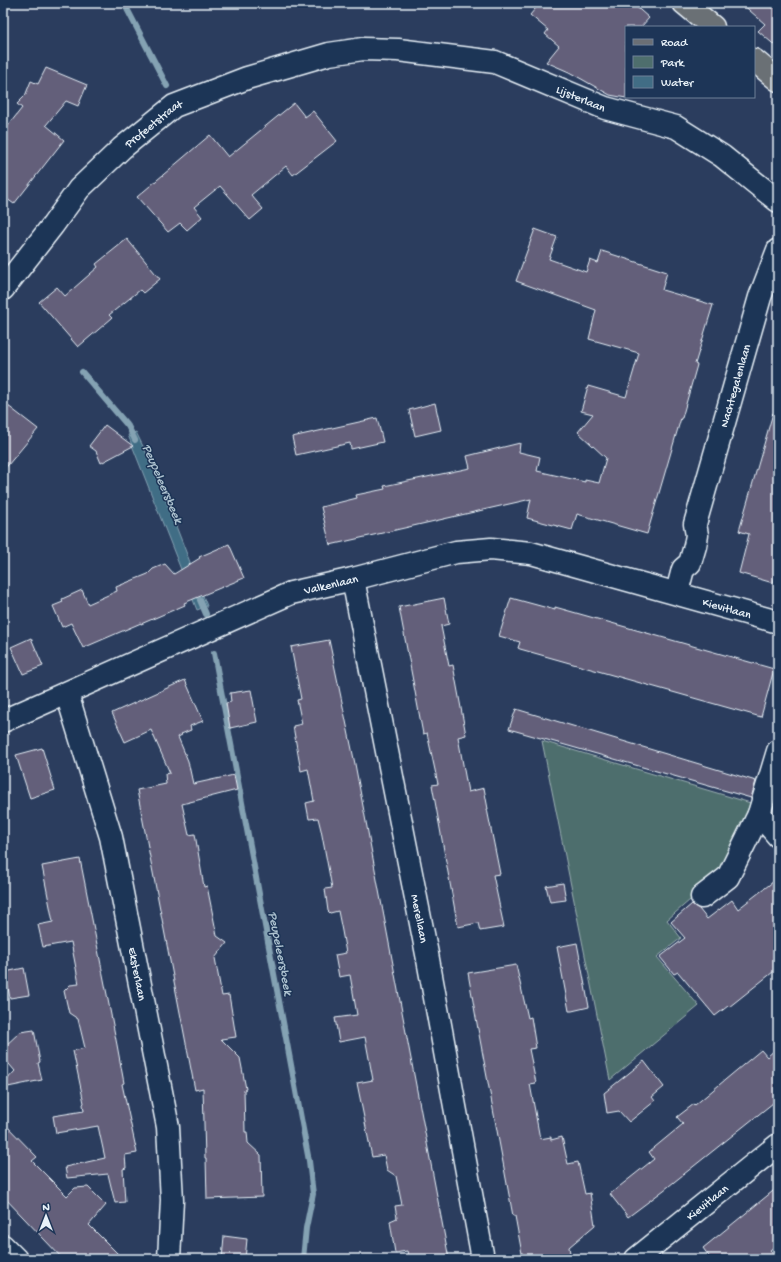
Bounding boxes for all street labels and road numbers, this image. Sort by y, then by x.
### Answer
street label: Lijsterlaan [554,83,607,116]
street label: Profeetstraat [122,98,186,152]
street label: Nachtegalenlaan [718,343,755,429]
street label: Valkenlaan [302,573,360,599]
street label: Kievitlaan [700,596,753,623]
street label: Merellaan [406,893,430,945]
street label: Eksterlaan [124,946,148,1002]
street label: Kievitlaan [684,1182,732,1225]

